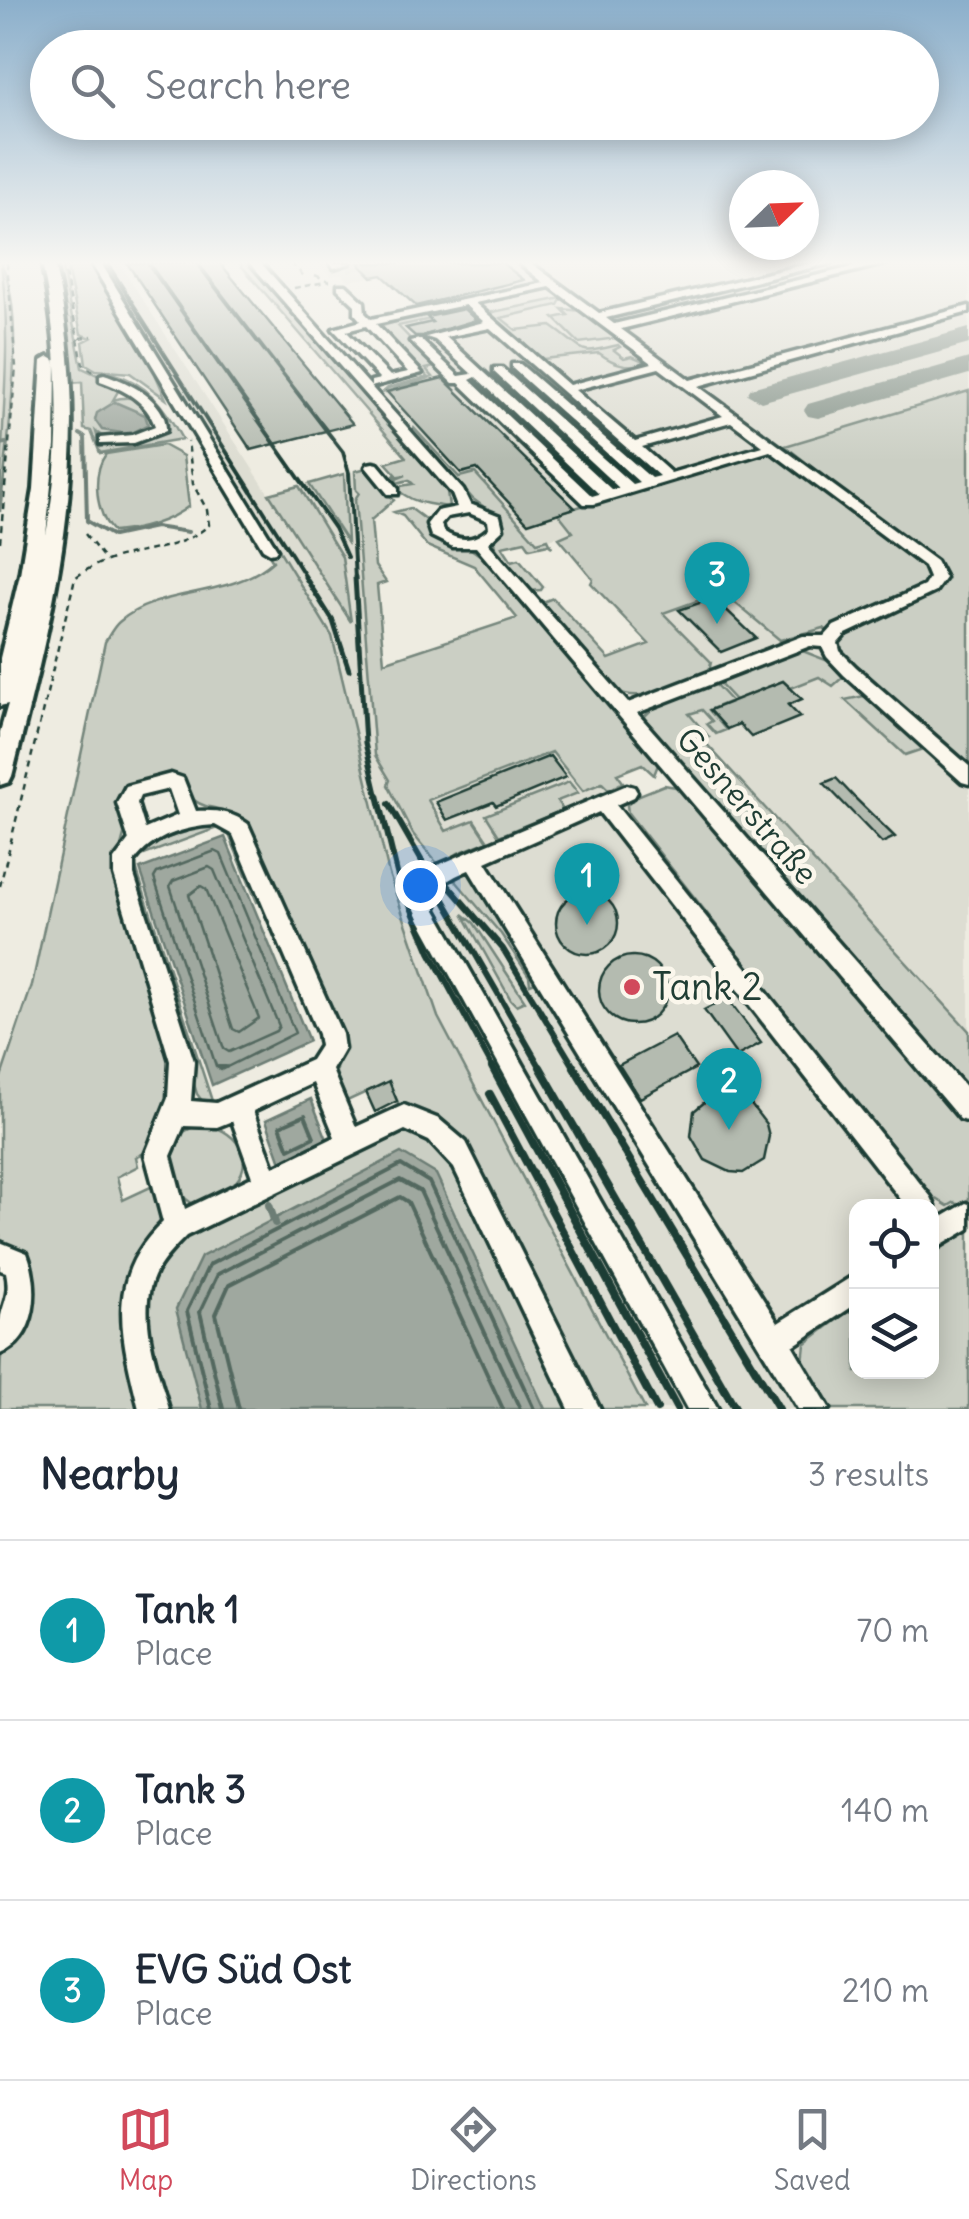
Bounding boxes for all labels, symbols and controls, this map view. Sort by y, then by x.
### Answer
search box [30,30,939,140]
icon: search [65,58,120,113]
text: Search here [145,62,351,109]
north arrow [729,170,819,260]
pin: 3 [684,542,750,624]
street label: Gesnerstraße [668,719,827,893]
pin: 1 [554,842,620,925]
your location [395,860,446,911]
place label: Tank 2 [652,963,762,1010]
marker: Tank 2 [621,976,643,998]
pin: 2 [696,1048,762,1130]
map controls [849,1199,939,1379]
button: locate [849,1199,939,1289]
button: layers [849,1289,939,1379]
text: Nearby [40,1448,179,1500]
text: 3 results [808,1454,929,1495]
text: Tank 1 [135,1586,240,1633]
text: 1 [66,1610,79,1651]
text: 70 m [857,1610,929,1651]
text: Place [135,1633,212,1674]
text: Tank 3 [135,1766,246,1813]
text: 2 [64,1790,81,1831]
text: 140 m [841,1790,929,1831]
text: Place [135,1813,212,1854]
text: EVG Süd Ost [135,1946,351,1993]
text: 3 [63,1970,82,2011]
text: 210 m [842,1970,929,2011]
text: Place [135,1993,212,2034]
tab: Map [118,2102,173,2198]
tab: Directions [410,2102,537,2198]
tab: Saved [774,2102,851,2198]

